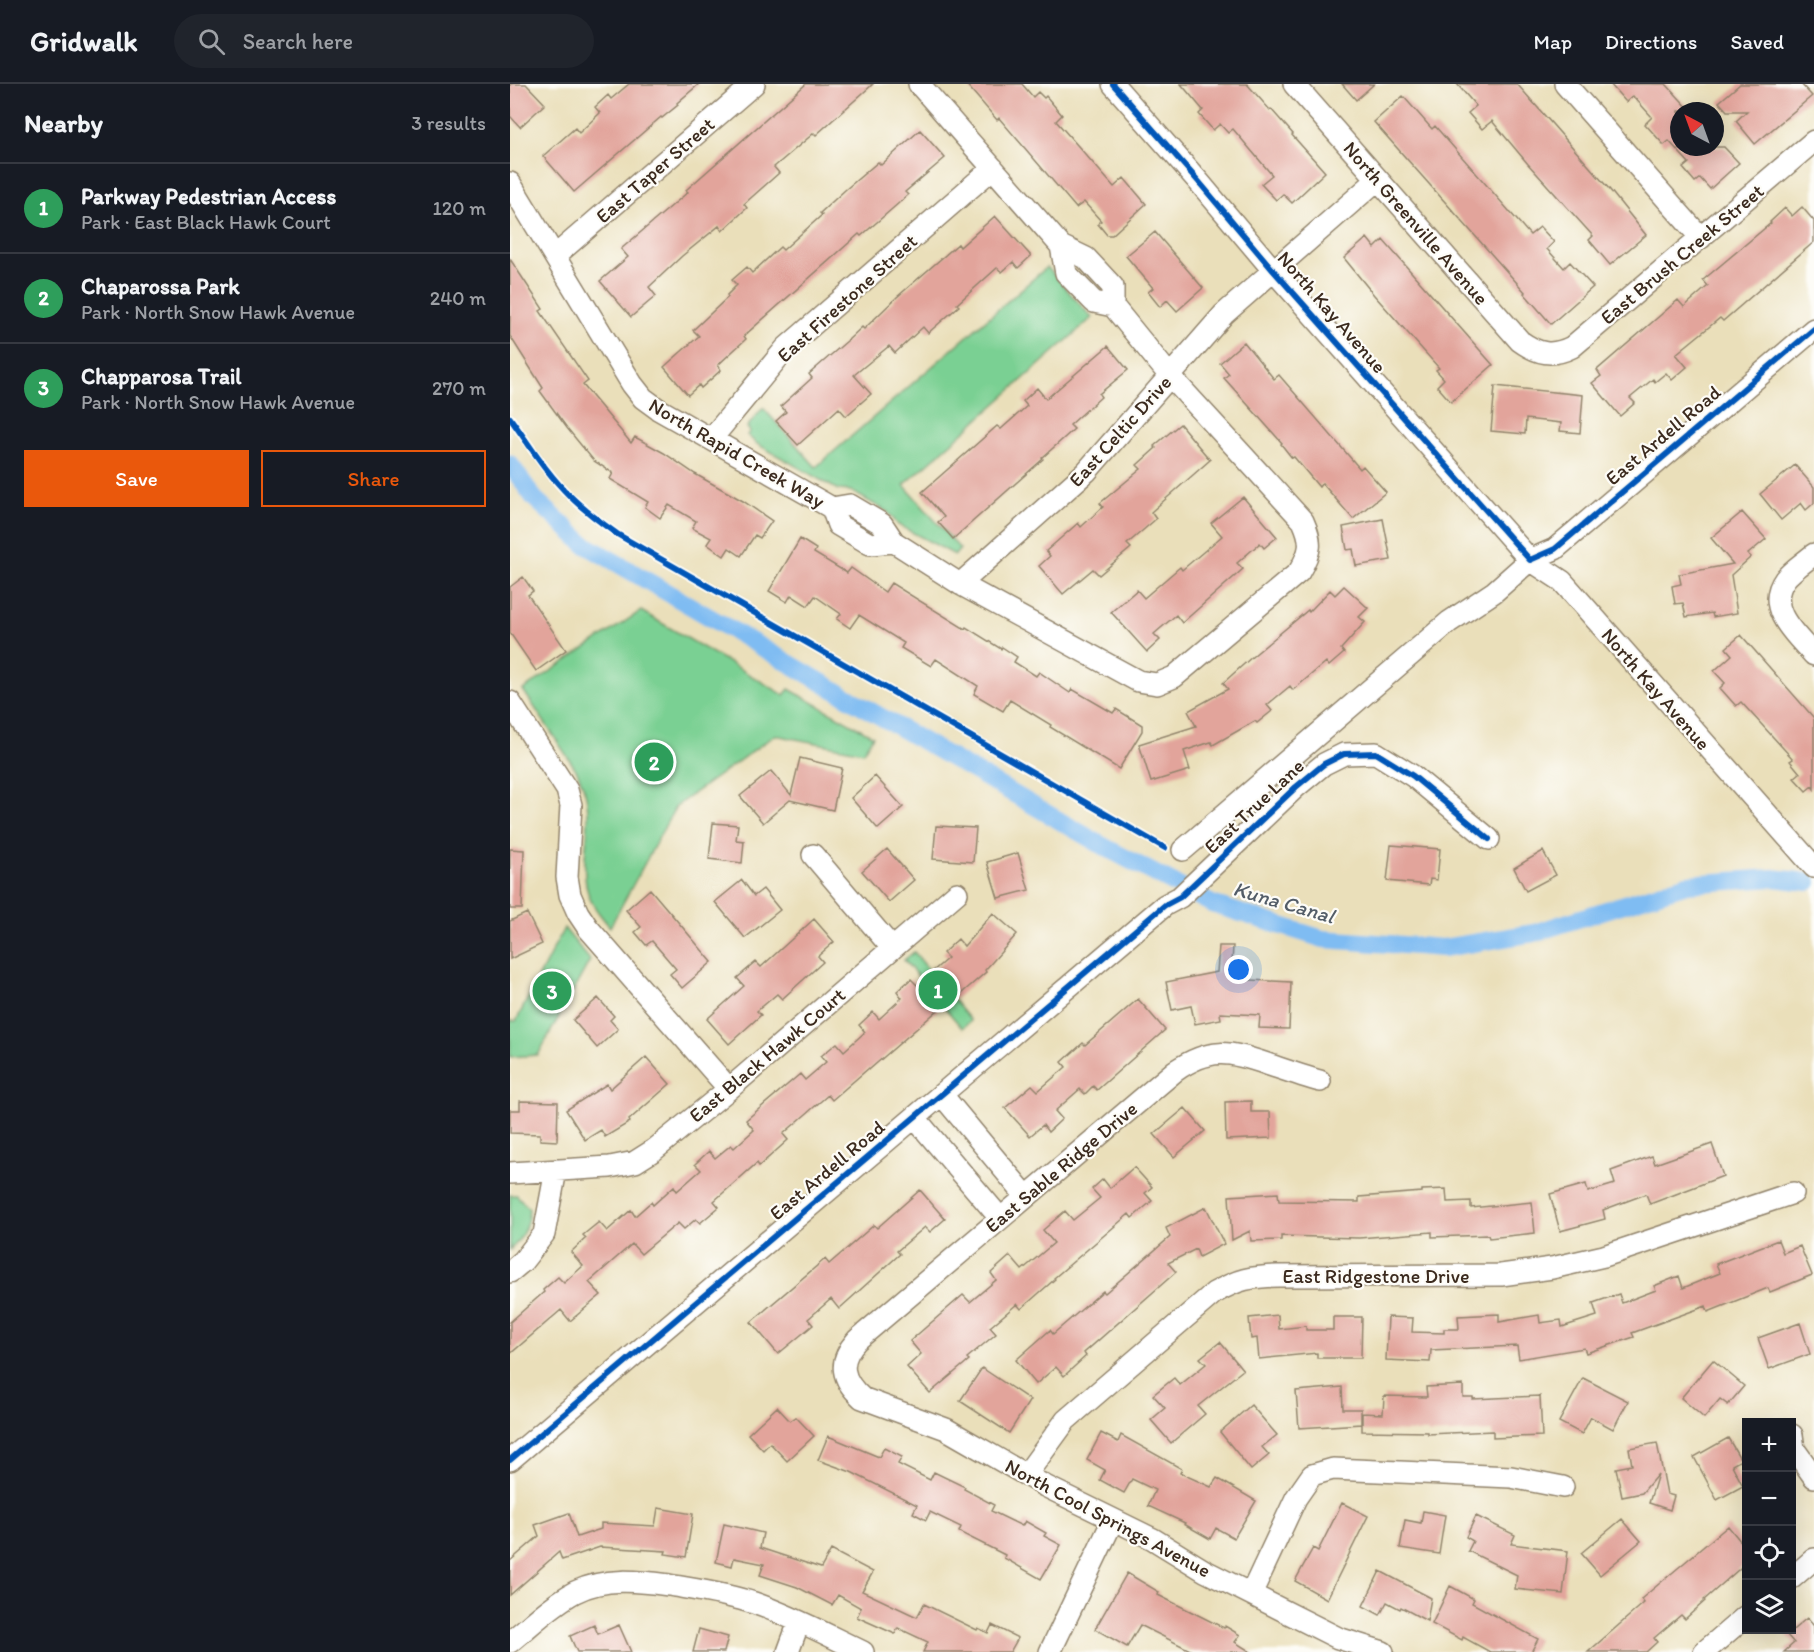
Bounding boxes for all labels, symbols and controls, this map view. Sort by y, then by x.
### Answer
search box [174,14,594,68]
text: Gridwalk [30,24,138,58]
icon: search [195,25,228,58]
text: Search here [243,28,353,55]
text: Map [1534,29,1572,54]
text: Directions [1605,29,1697,54]
text: Saved [1730,29,1784,54]
north arrow [1670,102,1724,156]
text: Nearby [24,107,103,139]
text: 3 results [411,111,486,135]
street label: East Taper Street [591,112,719,228]
street label: North Greenville Avenue [1338,136,1494,310]
street label: East Brush Creek Street [1595,179,1769,329]
text: Parkway Pedestrian Access [81,183,336,210]
text: 1 [39,196,48,220]
text: 120 m [433,196,486,220]
text: Park · East Black Hawk Court [81,210,331,234]
street label: East Firestone Street [772,229,922,367]
street label: North Kay Avenue [1272,246,1392,378]
text: Chaparossa Park [81,273,240,300]
text: 2 [38,286,49,310]
text: 240 m [430,286,486,310]
text: Park · North Snow Hawk Avenue [81,300,355,324]
text: Chapparosa Trail [81,363,242,390]
street label: East Celtic Drive [1064,370,1176,492]
text: 3 [38,376,49,400]
text: 270 m [432,376,486,400]
street label: East Ardell Road [1600,380,1726,490]
text: Park · North Snow Hawk Avenue [81,390,355,414]
street label: North Rapid Creek Way [645,393,830,513]
button: Save [24,450,249,507]
button: Share [261,450,486,507]
street label: North Kay Avenue [1596,623,1716,755]
pin: 2 [634,740,674,784]
street label: East True Lane [1199,754,1309,858]
water label: Kuna Canal [1231,876,1339,929]
your location [1224,955,1253,984]
pin: 3 [532,968,572,1014]
pin: 1 [918,968,958,1012]
street label: East Black Hawk Court [684,983,850,1127]
street label: East Sable Ridge Drive [980,1096,1142,1238]
street label: East Ardell Road [764,1115,890,1225]
street label: East Ridgestone Drive [1283,1264,1469,1288]
map controls [1742,1418,1796,1634]
button: + [1742,1418,1796,1472]
street label: North Cool Springs Avenue [1001,1454,1215,1582]
button: − [1742,1472,1796,1526]
button: locate [1742,1526,1796,1580]
button: layers [1742,1580,1796,1634]

